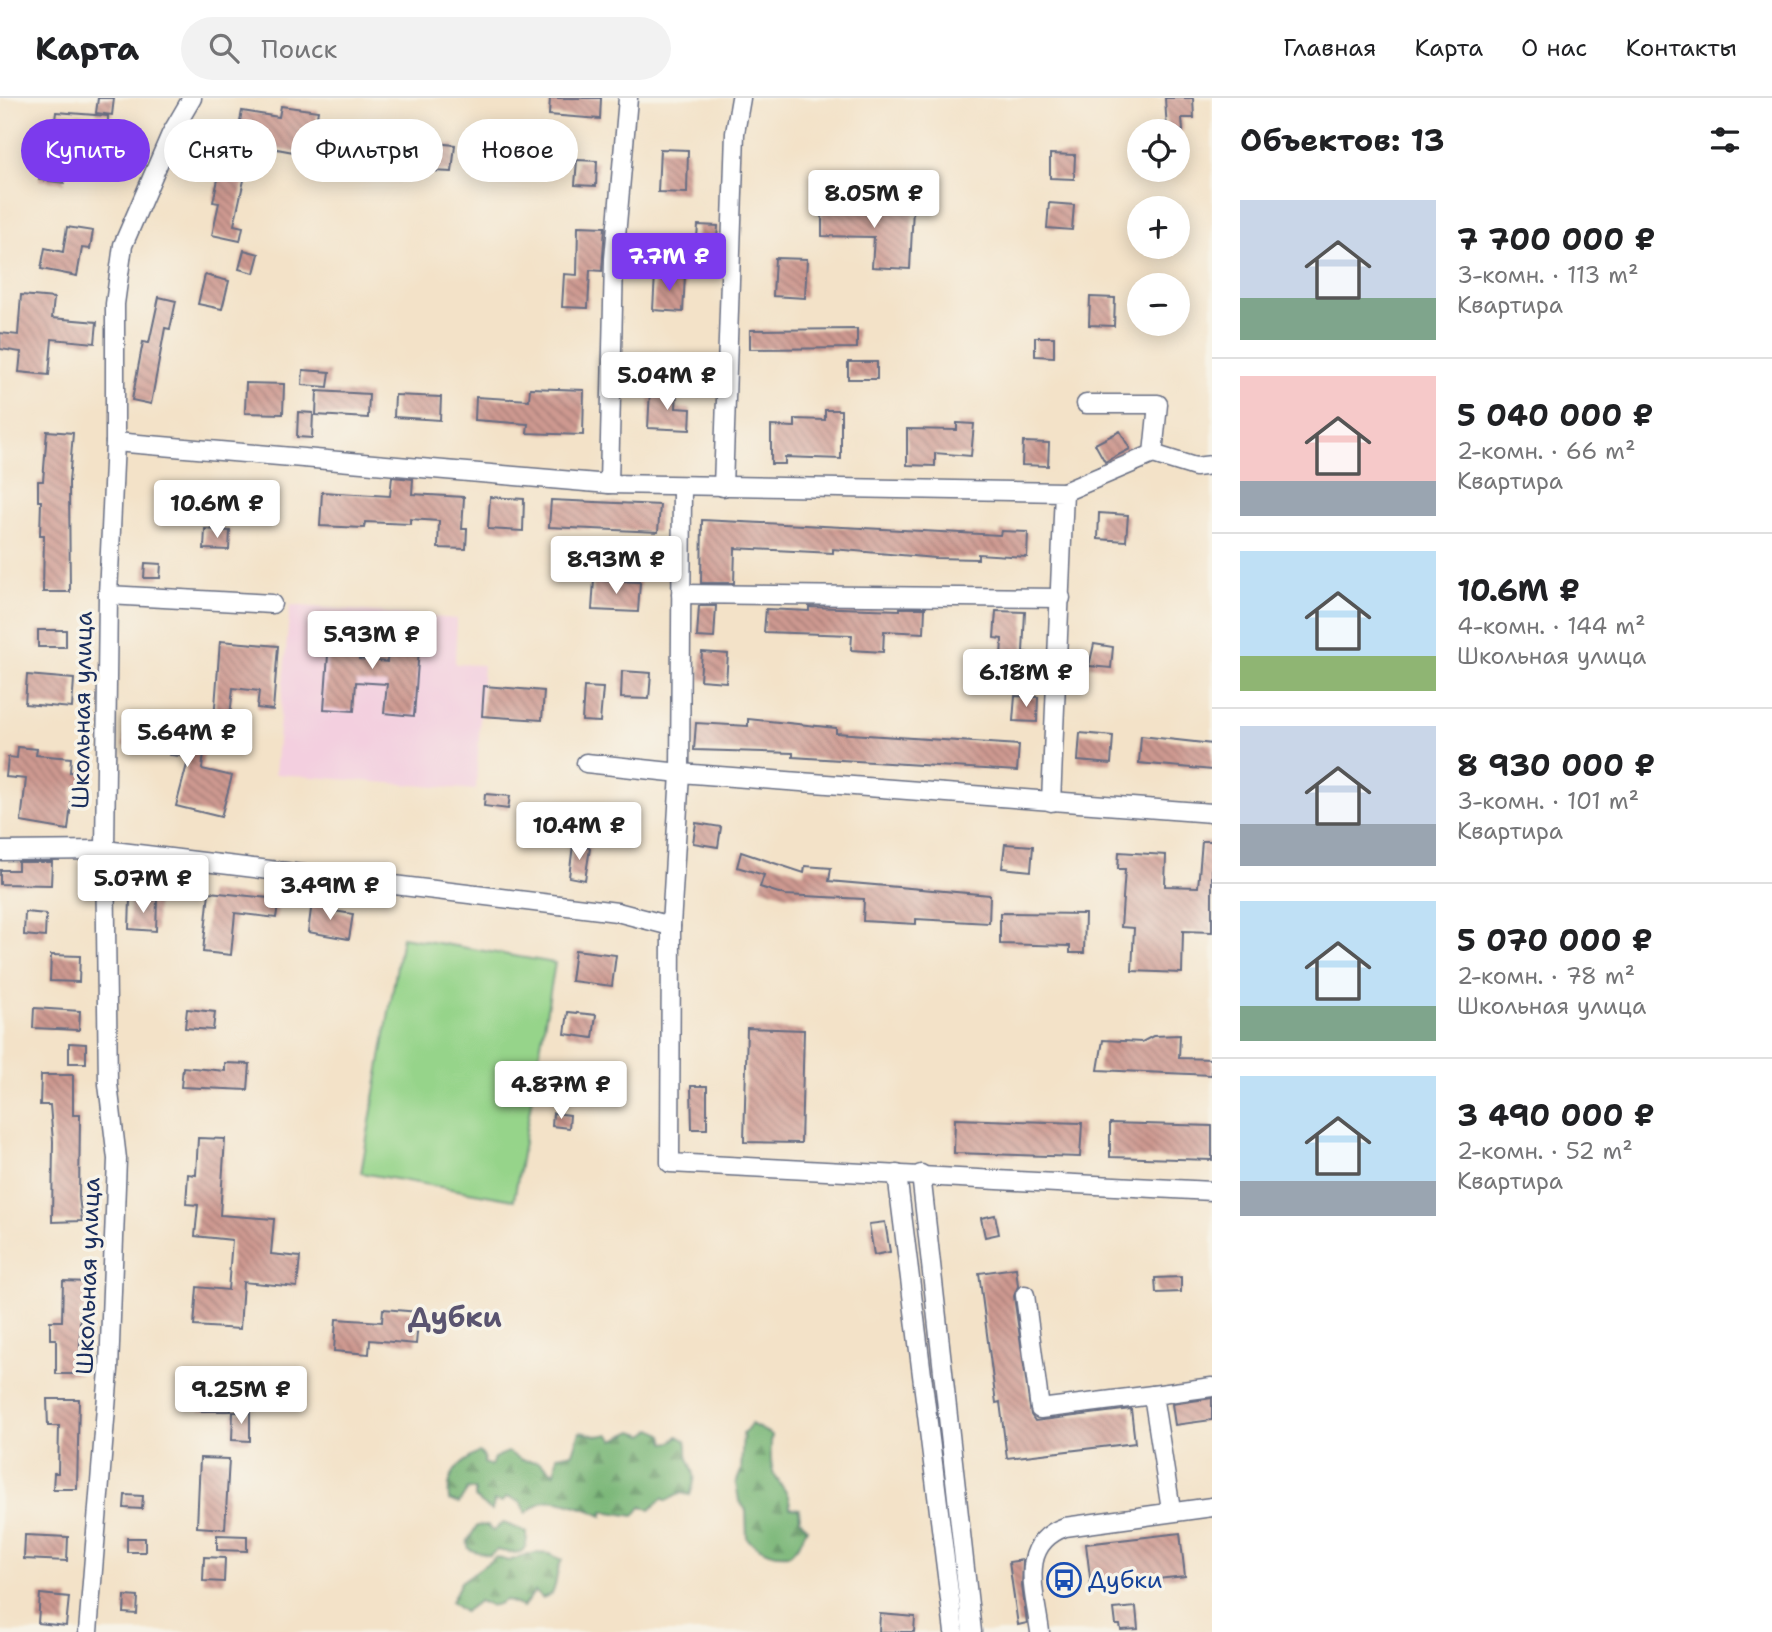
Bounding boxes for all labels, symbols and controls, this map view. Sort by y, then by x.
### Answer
search box [181,17,671,80]
text: Карта [35,26,139,71]
icon: search [205,29,243,67]
text: Поиск [261,31,337,66]
text: Главная [1283,32,1376,64]
text: Карта [1414,32,1483,64]
text: О нас [1521,32,1587,64]
text: Контакты [1625,32,1737,64]
chip: Купить [21,119,150,182]
chip: Снять [164,119,277,182]
chip: Фильтры [291,119,443,182]
chip: Новое [457,119,578,182]
map controls [1127,119,1190,336]
button: locate [1127,119,1190,182]
text: Объектов: 13 [1240,120,1445,161]
icon: filters [1706,121,1744,159]
pin: 8.05M ₽ [809,170,939,230]
text: 8.05M ₽ [824,178,924,208]
button: + [1127,196,1190,259]
text: 7 700 000 ₽ [1457,219,1656,260]
icon: home [1296,228,1380,312]
pin: 7.7M ₽ [612,234,726,293]
text: 7.7M ₽ [628,241,710,271]
text: 3-комн. · 113 m² [1457,260,1639,290]
button: − [1127,273,1190,336]
text: Квартира [1457,290,1563,320]
pin: 5.04M ₽ [602,352,732,412]
text: 5.04M ₽ [617,360,717,390]
text: 5 040 000 ₽ [1457,395,1653,436]
icon: home [1296,404,1380,488]
text: 2-комн. · 66 m² [1457,436,1636,466]
text: Квартира [1457,466,1563,496]
pin: 10.6M ₽ [152,480,282,540]
text: 10.6M ₽ [170,488,264,518]
pin: 8.93M ₽ [551,536,681,596]
text: 8.93M ₽ [567,544,665,574]
text: 10.6M ₽ [1457,570,1580,611]
icon: home [1296,579,1380,663]
street label: Школьная улица [64,611,100,809]
text: 4-комн. · 144 m² [1457,611,1646,641]
pin: 5.93M ₽ [307,612,437,671]
text: 5.93M ₽ [324,619,420,649]
text: Школьная улица [1457,641,1646,671]
pin: 6.18M ₽ [961,650,1091,709]
text: 6.18M ₽ [979,657,1073,687]
pin: 5.64M ₽ [122,710,252,769]
text: 5.64M ₽ [137,717,237,747]
text: 8 930 000 ₽ [1457,745,1655,786]
icon: home [1296,754,1380,838]
text: 3-комн. · 101 m² [1457,786,1639,816]
pin: 10.4M ₽ [514,802,644,862]
text: 10.4M ₽ [532,810,626,840]
text: Квартира [1457,816,1563,846]
pin: 5.07M ₽ [78,856,208,915]
pin: 3.49M ₽ [265,862,395,922]
text: 5.07M ₽ [94,863,192,893]
text: 3.49M ₽ [280,870,380,900]
text: 5 070 000 ₽ [1457,920,1653,961]
icon: home [1296,929,1380,1013]
text: 2-комн. · 78 m² [1457,961,1635,991]
text: Школьная улица [1457,991,1646,1021]
pin: 4.87M ₽ [496,1062,626,1121]
text: 4.87M ₽ [511,1069,611,1099]
text: 3 490 000 ₽ [1457,1095,1655,1136]
icon: home [1296,1104,1380,1188]
text: 2-комн. · 52 m² [1457,1136,1633,1166]
text: Квартира [1457,1166,1563,1196]
street label: Школьная улица [69,1177,107,1375]
district label: Дубки [408,1298,502,1336]
pin: 9.25M ₽ [176,1366,306,1426]
text: 9.25M ₽ [191,1374,291,1404]
bus stop icon: Дубки [1045,1561,1083,1599]
place label: Дубки [1088,1564,1163,1596]

